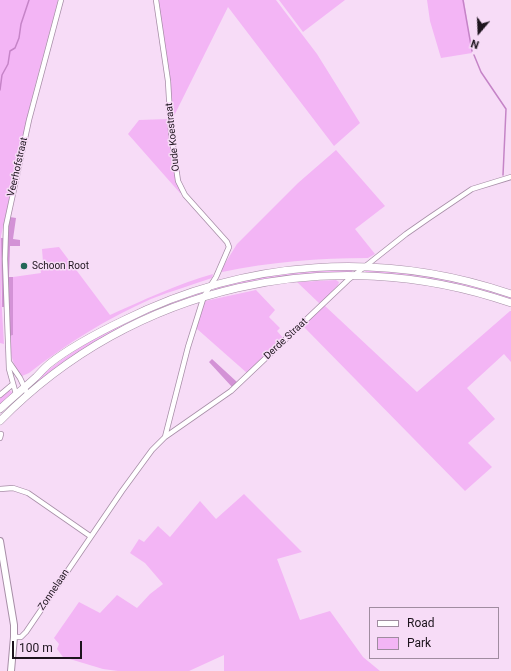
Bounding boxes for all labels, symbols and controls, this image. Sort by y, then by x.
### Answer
north arrow [459,12,499,52]
text: N [469,36,481,51]
street label: Oude Koestraat [163,102,183,172]
street label: Veerhofstraat [5,136,31,198]
place label: Schoon Root [32,260,89,272]
marker: Schoon Root [19,261,29,271]
street label: Derde Straat [262,316,310,362]
street label: Zonnelaan [36,567,72,613]
legend [369,607,499,659]
text: Road [407,616,435,630]
scale bar [14,633,84,659]
text: Park [407,636,431,650]
text: 100 m [19,641,53,655]

